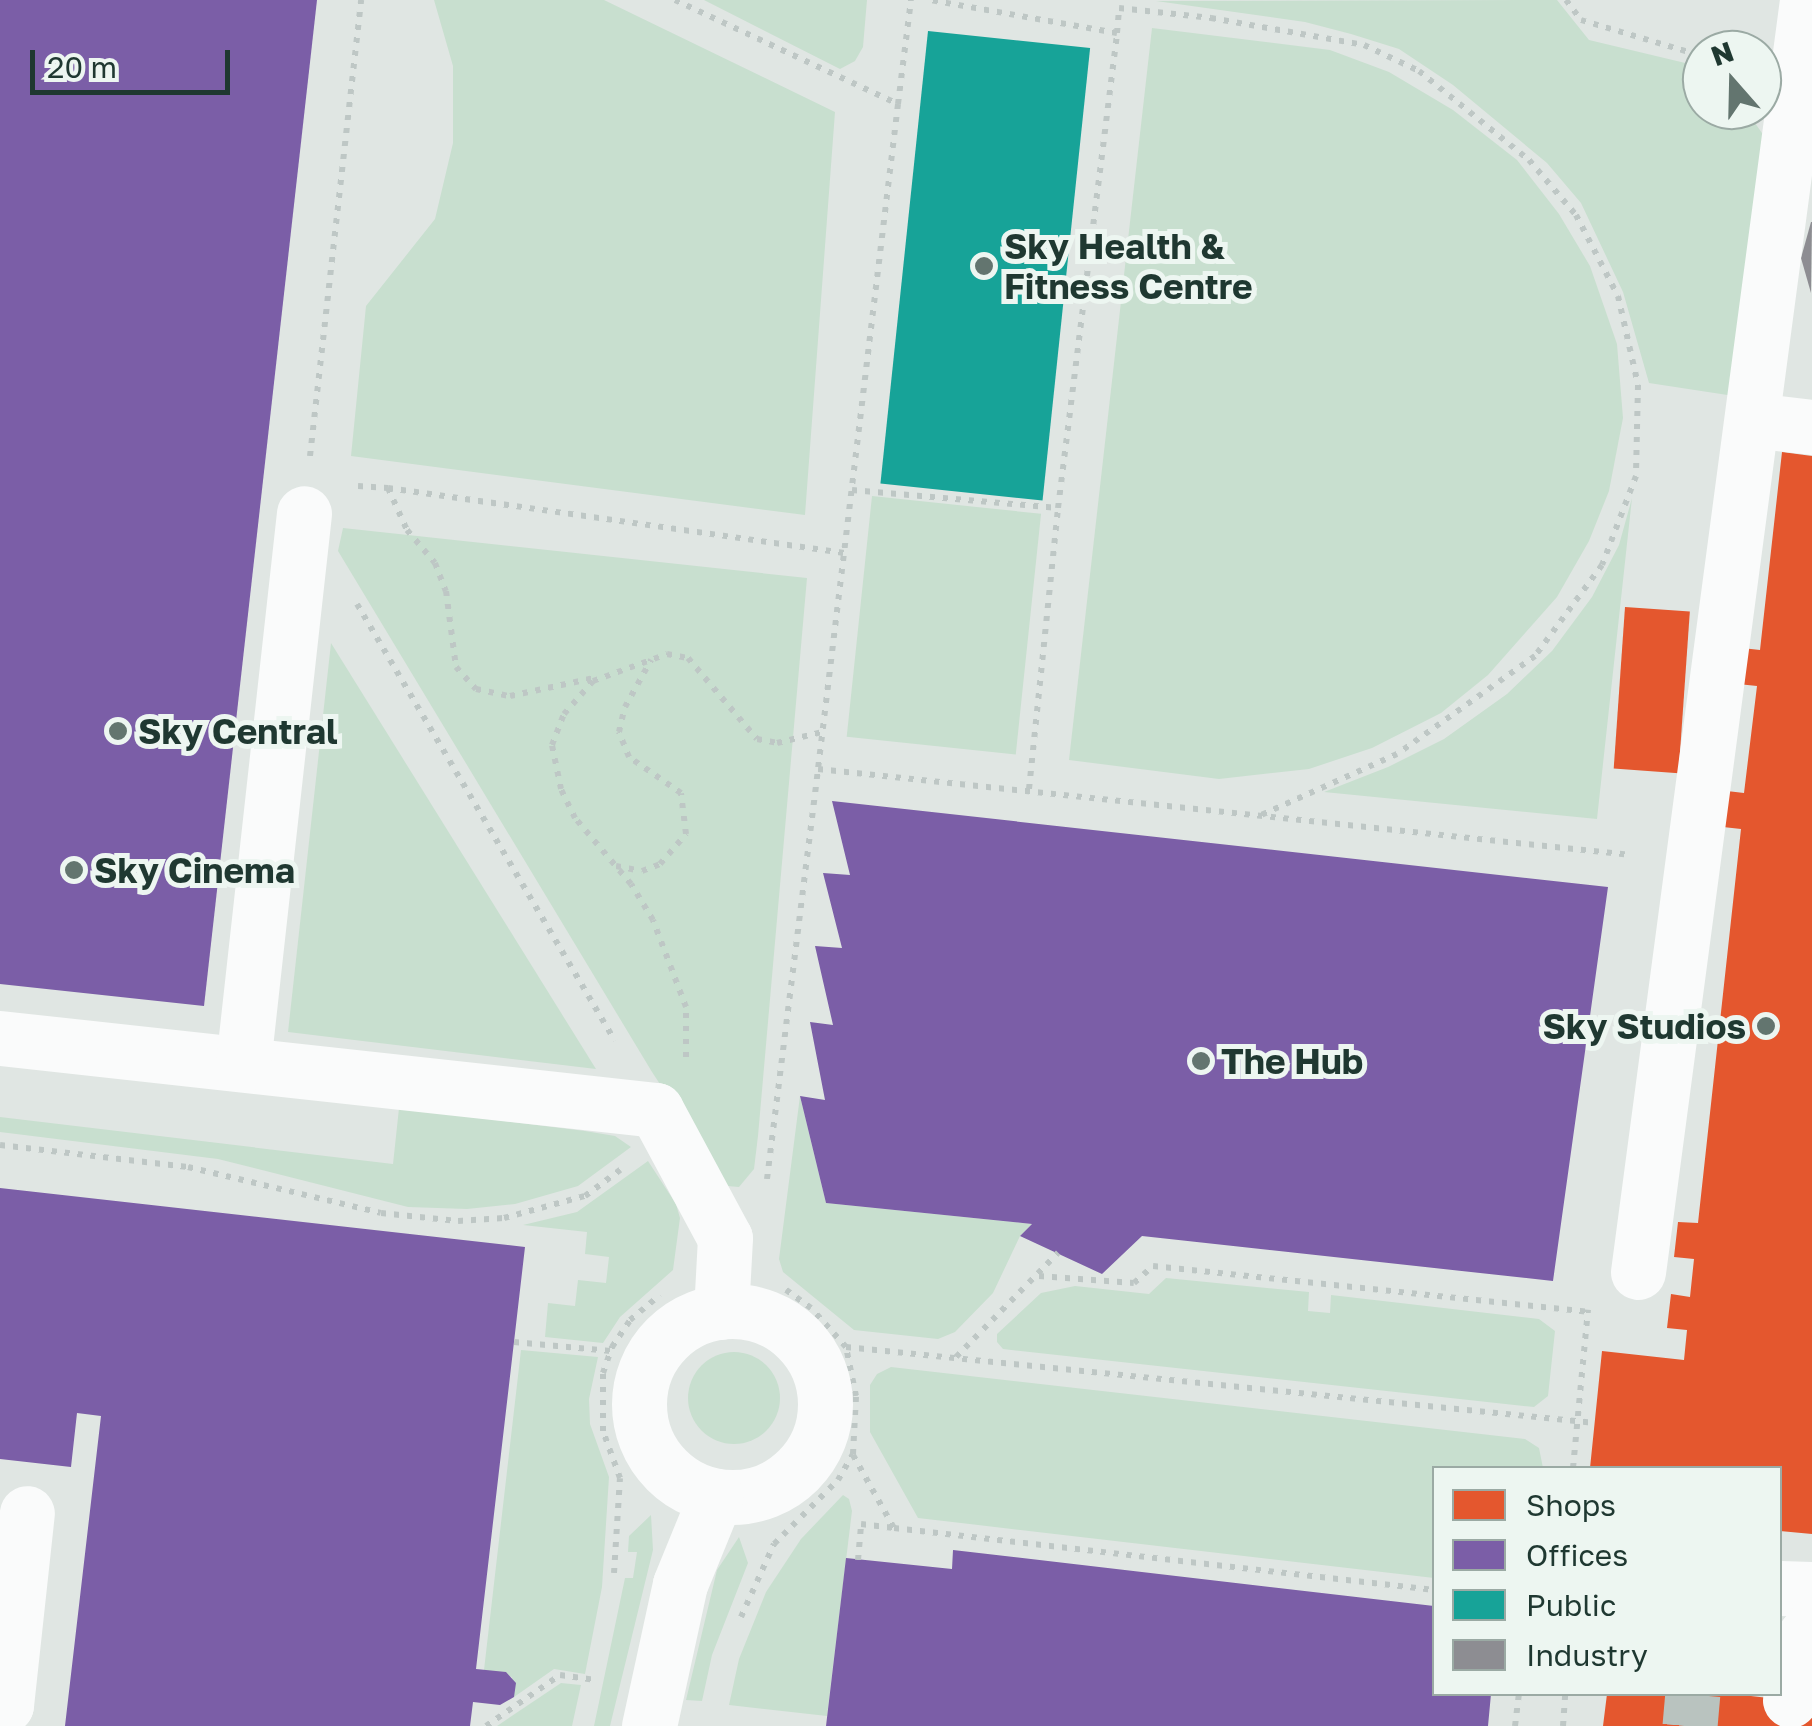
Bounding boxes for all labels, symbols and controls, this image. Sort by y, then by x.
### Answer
scale bar [35,30,235,92]
north arrow [1682,30,1782,130]
text: N [1707,34,1738,72]
text: 20 m [47,49,117,85]
place label: Sky Health & Fitness Centre [1004,225,1253,307]
marker: Sky Health & Fitness Centre [973,255,995,277]
place label: Sky Central [138,710,338,752]
marker: Sky Central [107,720,129,742]
place label: Sky Cinema [94,849,295,891]
marker: Sky Cinema [63,859,85,881]
place label: Sky Studios [1543,1005,1746,1047]
marker: Sky Studios [1755,1015,1777,1037]
place label: The Hub [1221,1040,1363,1082]
marker: The Hub [1190,1050,1212,1072]
legend [1432,1466,1782,1696]
text: Shops [1526,1487,1616,1523]
text: Offices [1526,1537,1628,1573]
text: Public [1526,1587,1616,1623]
text: Industry [1526,1637,1648,1673]

